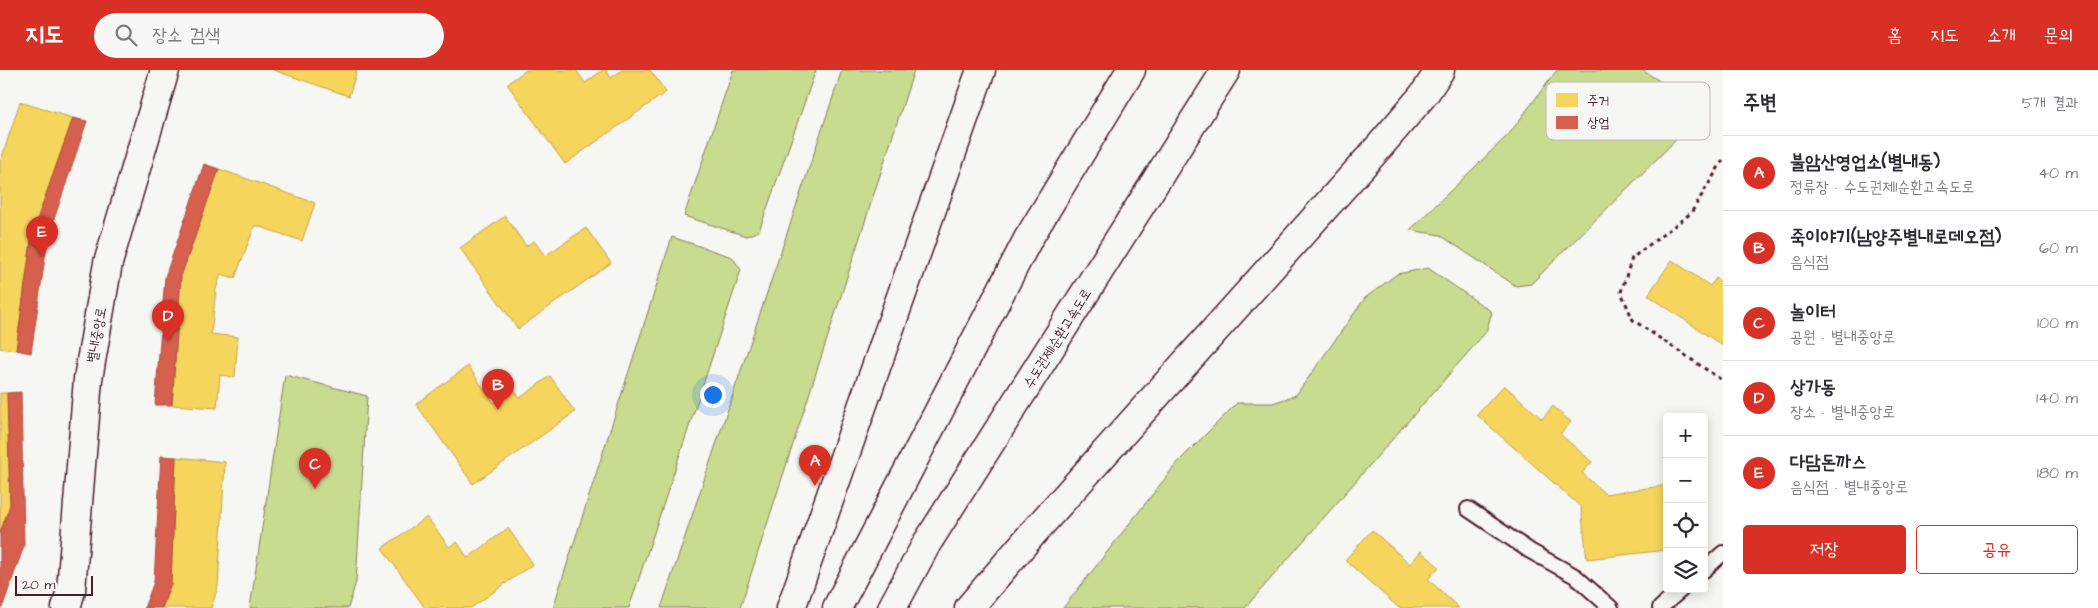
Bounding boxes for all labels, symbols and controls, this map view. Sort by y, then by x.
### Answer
search box [94,13,444,58]
text: 지도 [25,18,64,52]
icon: search [112,21,140,49]
text: 장소 검색 [152,22,220,49]
text: 홈 [1888,23,1902,48]
text: 지도 [1930,23,1959,48]
text: 소개 [1987,23,2016,48]
text: 문의 [2044,23,2073,48]
legend [1546,82,1710,140]
text: 주변 [1743,88,1777,117]
text: 주거 [1587,91,1610,111]
text: 5개 결과 [2022,92,2078,114]
text: 상업 [1587,113,1610,133]
text: 불암산영업소(별내동) [1790,149,1940,176]
text: A [1754,162,1764,184]
text: 40 m [2038,162,2078,184]
text: 정류장 · 수도권제1순환고속도로 [1790,176,1974,198]
pin: E [26,216,58,257]
text: 죽이야기(남양주별내로데오점) [1790,224,2001,251]
text: B [1753,237,1765,259]
text: 60 m [2039,237,2078,259]
text: 음식점 [1790,251,1829,273]
street label: 수도권제1순환고속도로 [1019,285,1097,392]
text: 놀이터 [1790,299,1836,326]
pin: D [152,300,184,341]
street label: 별내중앙로 [82,306,112,365]
text: C [1753,312,1765,334]
text: 100 m [2037,312,2078,334]
text: 공원 · 별내중앙로 [1790,326,1895,348]
pin: B [482,369,514,410]
text: 상가동 [1790,374,1836,401]
your location [700,382,726,408]
text: D [1754,387,1764,409]
text: 140 m [2036,387,2078,409]
text: 장소 · 별내중앙로 [1790,401,1895,423]
map controls [1663,413,1708,593]
button: + [1663,413,1708,458]
pin: A [799,445,831,486]
pin: C [299,448,331,489]
text: 다담돈까스 [1790,449,1866,476]
button: − [1663,458,1708,503]
text: E [1754,462,1764,484]
text: 180 m [2037,462,2078,484]
text: 음식점 · 별내중앙로 [1790,476,1908,498]
button: locate [1663,503,1708,548]
button: 저장 [1743,525,1906,574]
button: 공유 [1916,525,2078,574]
button: layers [1663,548,1708,593]
scale bar [15,573,92,596]
text: 20 m [22,575,55,595]

